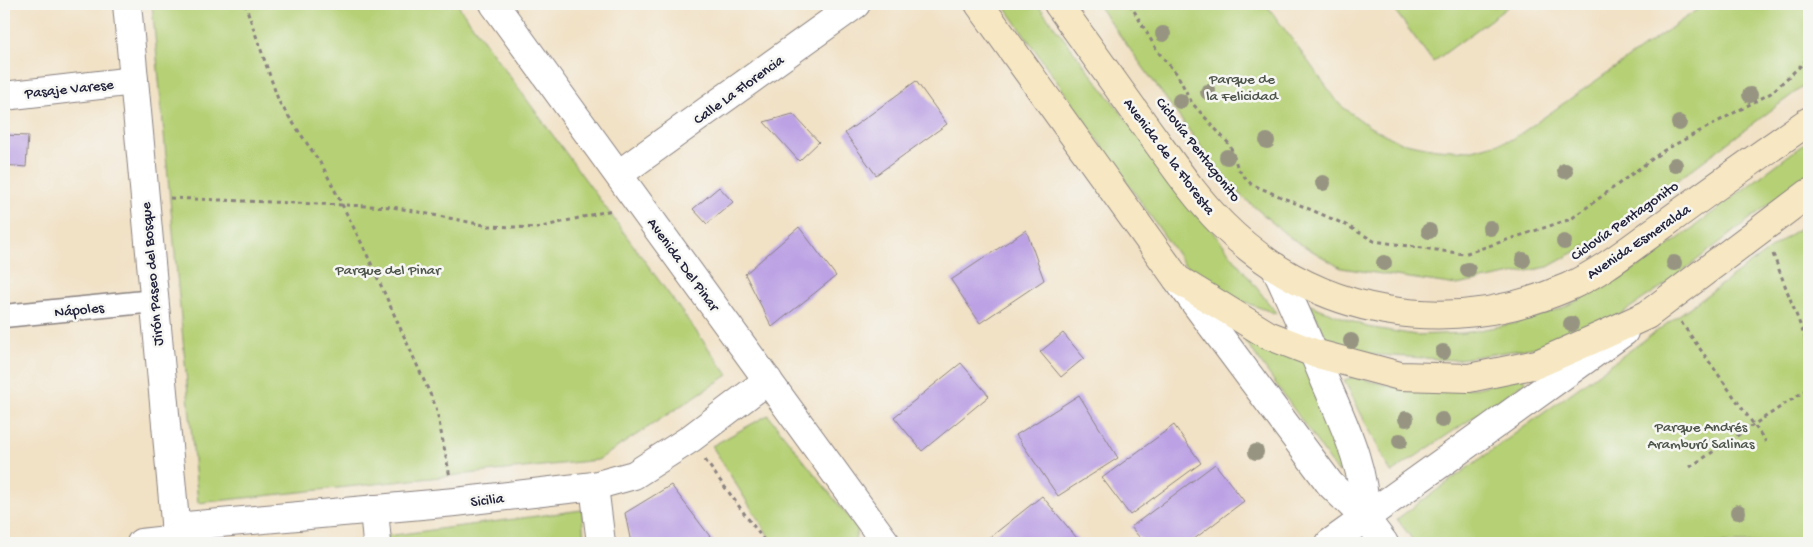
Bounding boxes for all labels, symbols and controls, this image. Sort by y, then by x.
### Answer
street label: Calle La Florencia [690,51,788,129]
park label: Parque de la Felicidad [1206,71,1279,106]
street label: Pasaje Varese [23,76,115,104]
street label: Ciclovía Pentagonito [1151,94,1244,206]
street label: Avenida de la Floresta [1119,95,1219,220]
street label: Ciclovía Pentagonito [1568,178,1683,266]
street label: Jirón Paseo del Bosque [138,201,168,346]
street label: Avenida Esmeralda [1584,201,1695,284]
street label: Avenida Del Pinar [643,215,723,317]
park label: Parque del Pinar [335,262,442,280]
street label: Nápoles [53,299,105,323]
park label: Parque Andrés Aramburú Salinas [1648,419,1755,454]
street label: Sicilia [470,490,506,512]

